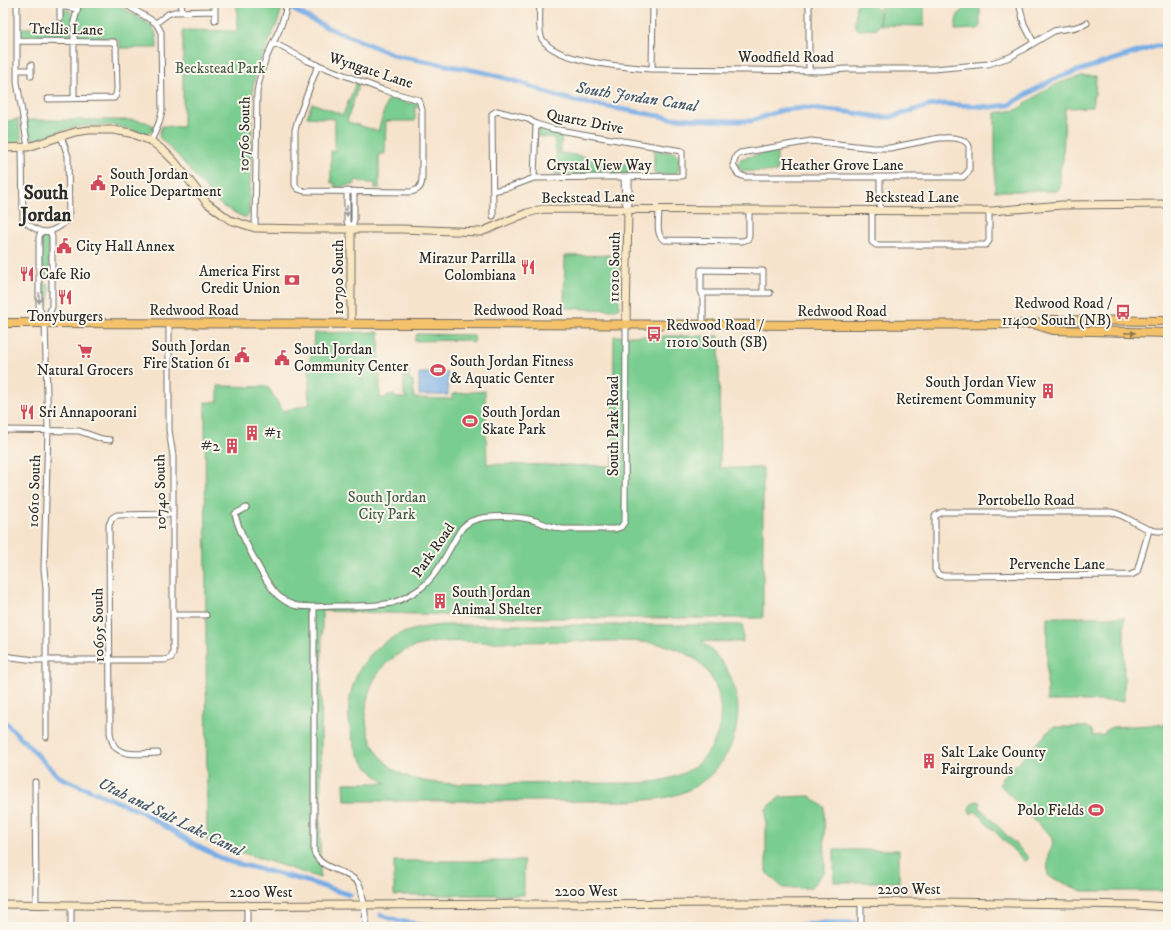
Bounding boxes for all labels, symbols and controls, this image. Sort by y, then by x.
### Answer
street label: Trellis Lane [29,19,103,40]
street label: Wyngate Lane [325,48,415,93]
street label: Woodfield Road [737,48,835,67]
park label: Beckstead Park [175,59,266,78]
water label: South Jordan Canal [574,77,701,117]
street label: 10760 South [234,96,255,172]
street label: Quartz Drive [545,105,625,138]
street label: Crystal View Way [547,156,652,175]
street label: Heather Grove Lane [780,156,904,175]
place label: South Jordan Police Department [110,165,222,201]
public building icon: South Jordan Police Department [89,174,107,192]
district label: South Jordan [19,182,73,227]
street label: Beckstead Lane [541,187,635,208]
street label: Beckstead Lane [865,188,959,207]
one-way arrow [344,205,350,218]
street label: 11010 South [604,231,625,303]
public building icon: City Hall Annex [55,237,73,255]
place label: City Hall Annex [76,237,175,256]
street label: 10790 South [329,239,348,315]
place label: Mirazur Parrilla Colombiana [418,249,517,285]
restaurant icon: Mirazur Parrilla Colombiana [519,258,537,276]
place label: America First Credit Union [199,262,280,298]
restaurant icon: Cafe Rio [18,265,36,283]
place label: Cafe Rio [39,265,91,284]
bank icon: America First Credit Union [283,271,301,289]
restaurant icon: Tonyburgers [56,288,74,306]
one-way arrow [36,292,42,305]
place label: Redwood Road / 11400 South (NB) [1002,294,1113,330]
street label: Redwood Road [149,301,239,320]
street label: Redwood Road [473,301,563,320]
street label: Redwood Road [797,302,887,321]
bus stop icon: Redwood Road / 11400 South (NB) [1114,303,1132,321]
place label: Tonyburgers [27,307,103,326]
place label: Redwood Road / 11010 South (SB) [666,316,767,352]
bus stop icon: Redwood Road / 11010 South (SB) [645,325,663,343]
one-way arrow [1124,330,1137,336]
place label: South Jordan Fire Station 61 [143,337,230,373]
place label: South Jordan Community Center [294,340,409,376]
supermarket icon: Natural Grocers [76,342,94,360]
public building icon: South Jordan Fire Station 61 [233,346,251,364]
public building icon: South Jordan Community Center [273,349,291,367]
place label: South Jordan Fitness & Aquatic Center [450,352,574,388]
place label: Natural Grocers [37,361,133,380]
sports icon: South Jordan Fitness & Aquatic Center [429,361,447,379]
place label: South Jordan View Retirement Community [896,373,1037,409]
street label: South Park Road [604,375,623,476]
building icon: South Jordan View Retirement Community [1039,382,1057,400]
restaurant icon: Sri Annapoorani [18,403,36,421]
place label: Sri Annapoorani [39,403,137,422]
place label: South Jordan Skate Park [482,403,561,439]
sports icon: South Jordan Skate Park [461,412,479,430]
building icon: #1 [243,424,261,442]
place label: #1 [264,424,282,443]
place label: #2 [201,437,221,456]
building icon: #2 [223,437,241,455]
street label: 10610 South [24,454,45,528]
street label: 10740 South [150,454,171,530]
park label: South Jordan City Park [348,488,426,524]
street label: Portobello Road [977,491,1075,510]
street label: Park Road [408,519,459,581]
street label: Pervenche Lane [1009,555,1105,574]
place label: South Jordan Animal Shelter [452,583,542,619]
street label: 10695 South [88,587,109,662]
building icon: South Jordan Animal Shelter [431,592,449,610]
place label: Salt Lake County Fairgrounds [941,743,1047,779]
building icon: Salt Lake County Fairgrounds [920,752,938,770]
water label: Utah and Salt Lake Canal [95,773,248,862]
place label: Polo Fields [1017,801,1084,820]
sports icon: Polo Fields [1087,801,1105,819]
street label: 2200 West [877,880,941,899]
street label: 2200 West [554,882,618,901]
street label: 2200 West [229,883,293,902]

